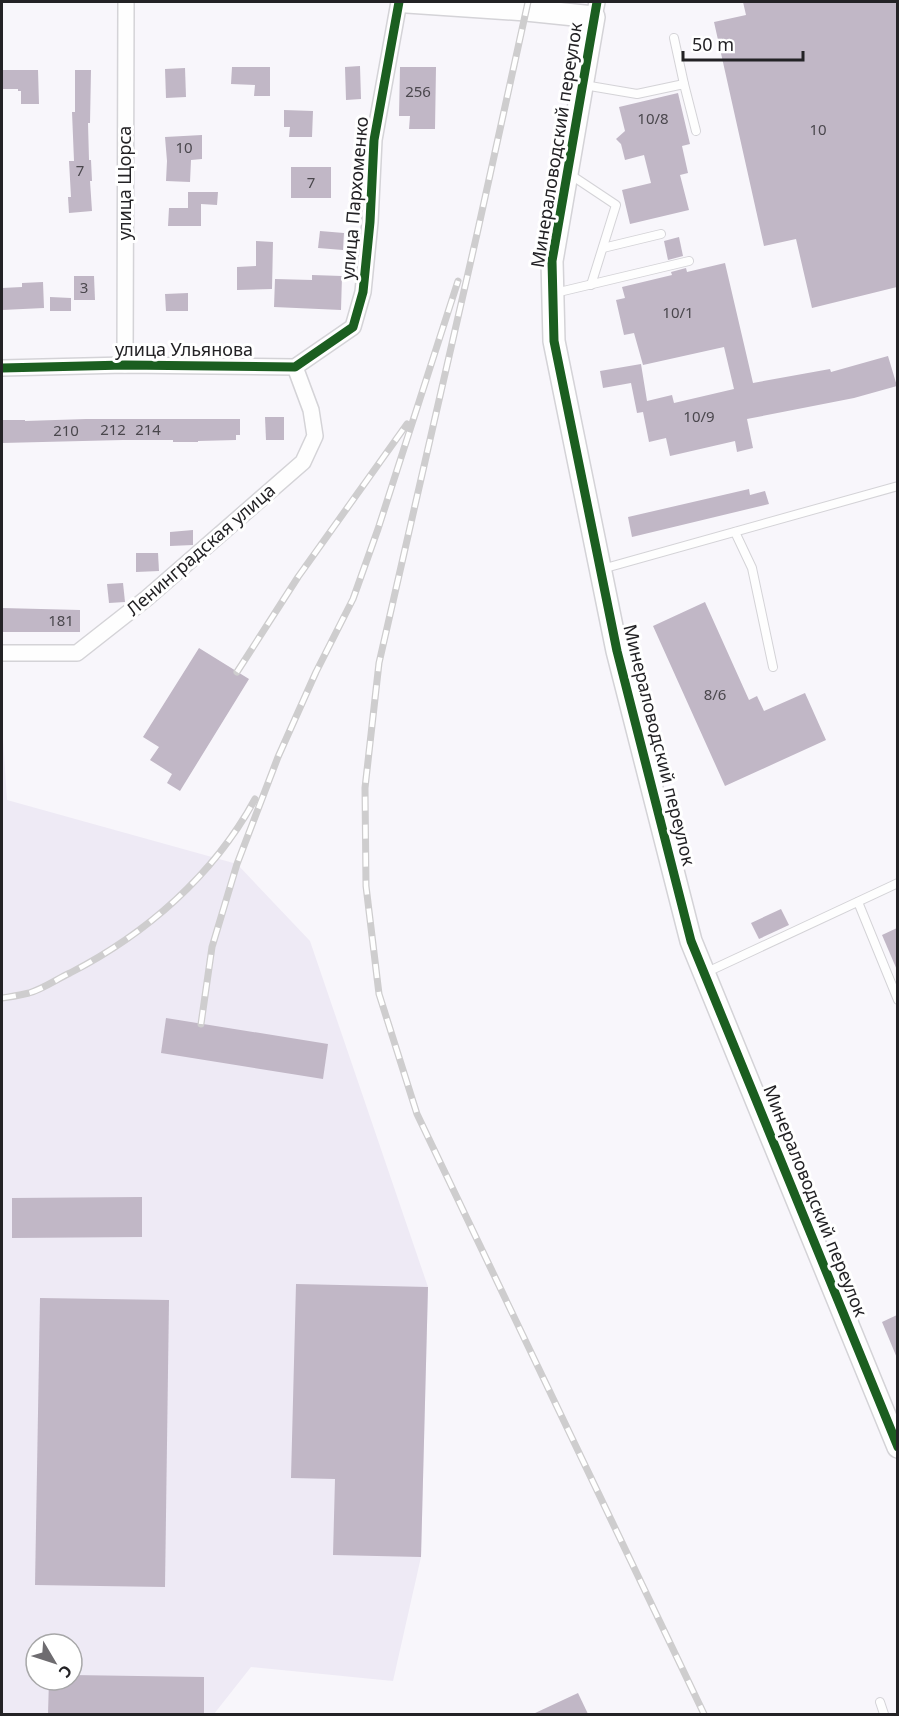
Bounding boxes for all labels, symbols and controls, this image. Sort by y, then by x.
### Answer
street label: Минераловодский переулок [525,20,587,269]
scale bar [683,24,803,62]
text: 50 m [692,32,734,56]
house number: 256 [405,81,431,101]
house number: 10/8 [637,108,669,128]
street label: улица Пархоменко [335,115,373,281]
house number: 10 [809,119,827,139]
street label: улица Щорса [112,126,136,240]
house number: 10 [175,137,193,157]
house number: 7 [76,160,84,180]
house number: 7 [307,172,315,192]
house number: 3 [80,277,88,297]
house number: 10/1 [662,302,694,322]
street label: улица Ульянова [115,337,253,361]
house number: 10/9 [683,406,715,426]
house number: 212 [100,419,126,439]
house number: 214 [135,419,161,439]
house number: 210 [53,420,79,440]
street label: Ленинградская улица [121,478,280,621]
house number: 181 [48,610,74,630]
street label: Минераловодский переулок [618,622,702,868]
house number: 8/6 [704,684,726,704]
street label: Минераловодский переулок [758,1081,874,1320]
north arrow [24,1632,84,1692]
text: С [54,1661,77,1682]

